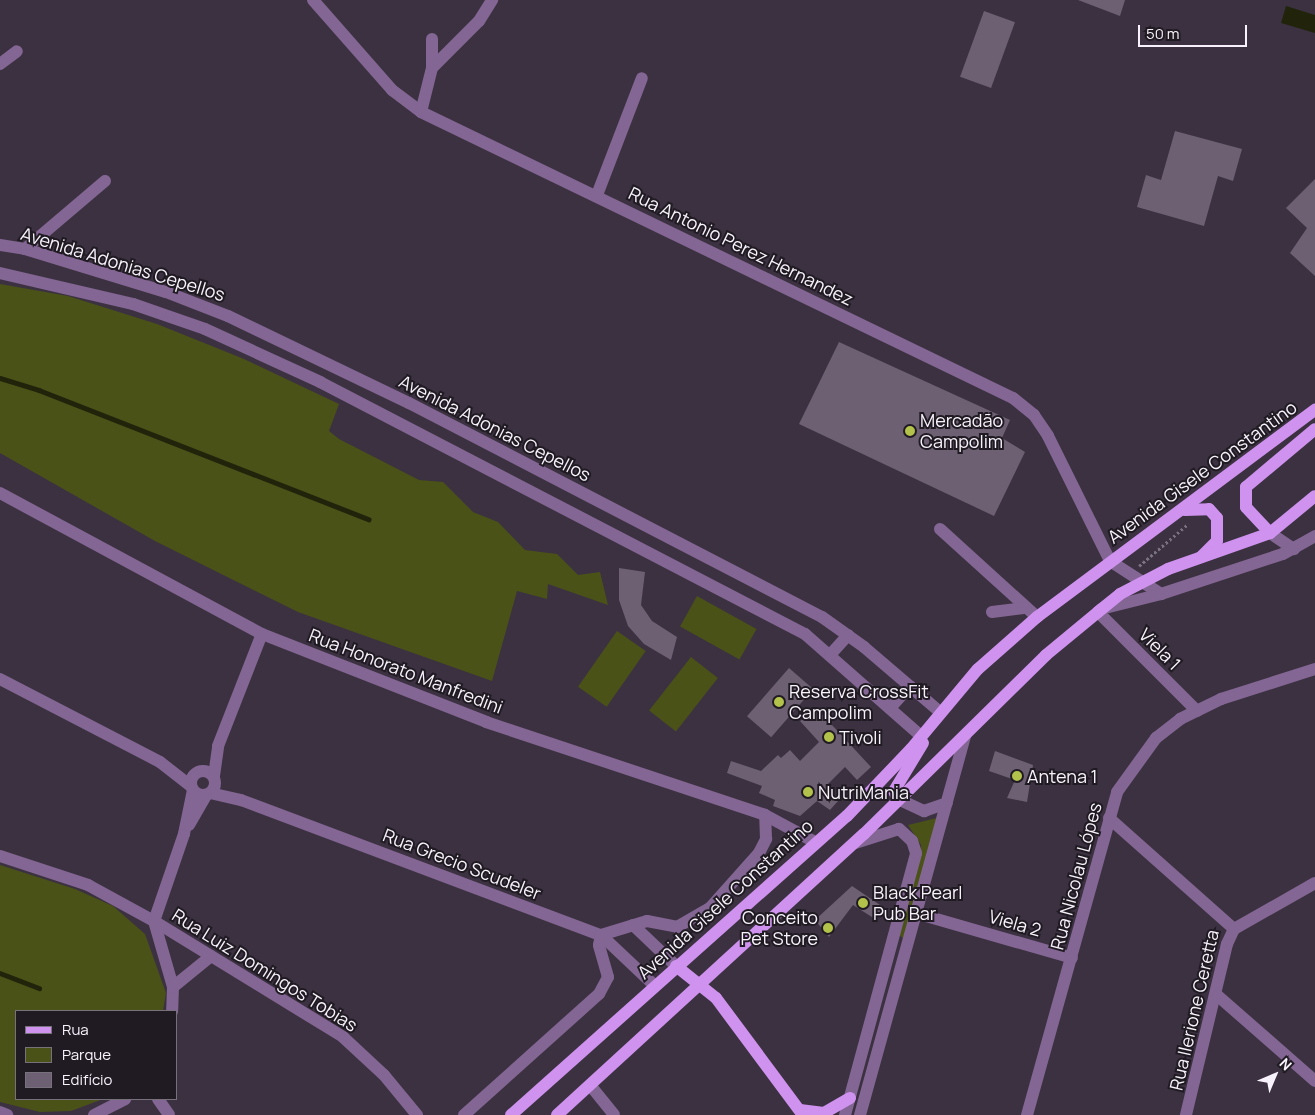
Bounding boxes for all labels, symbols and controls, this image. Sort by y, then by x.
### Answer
scale bar [1140,15,1249,47]
text: 50 m [1146,23,1180,44]
street label: Rua Antonio Perez Hernandez [625,182,857,310]
street label: Avenida Adonias Cepellos [18,223,228,305]
street label: Avenida Adonias Cepellos [396,370,594,486]
street label: Avenida Gisele Constantino [1103,396,1301,548]
place label: Mercadão Campolim [920,410,1003,452]
marker: Mercadão Campolim [904,425,916,437]
street label: Rua Honorato Manfredini [306,624,506,718]
street label: Viela 1 [1135,624,1185,674]
place label: Reserva CrossFit Campolim [789,681,929,724]
marker: Reserva CrossFit Campolim [773,696,785,708]
place label: Tivoli [839,726,882,748]
marker: Tivoli [823,731,835,743]
place label: Antena 1 [1027,765,1098,787]
marker: Antena 1 [1011,770,1023,782]
place label: NutriMania [818,781,909,803]
marker: NutriMania [802,786,814,798]
street label: Rua Nicolau Lópes [1046,800,1106,952]
street label: Avenida Gisele Constantino [633,815,817,983]
street label: Rua Grecio Scudeler [380,824,544,904]
place label: Black Pearl Pub Bar [873,882,963,924]
marker: Black Pearl Pub Bar [857,897,869,909]
street label: Rua Luiz Domingos Tobias [168,904,362,1036]
street label: Viela 2 [986,905,1044,941]
place label: Conceito Pet Store [740,907,818,950]
marker: Conceito Pet Store [822,922,834,934]
street label: Rua Ilerione Ceretta [1165,928,1223,1092]
legend [15,1010,178,1100]
text: Rua [62,1019,89,1040]
text: Parque [62,1044,111,1065]
north arrow [1250,1050,1300,1100]
text: N [1276,1054,1296,1074]
text: Edifício [62,1069,112,1090]

